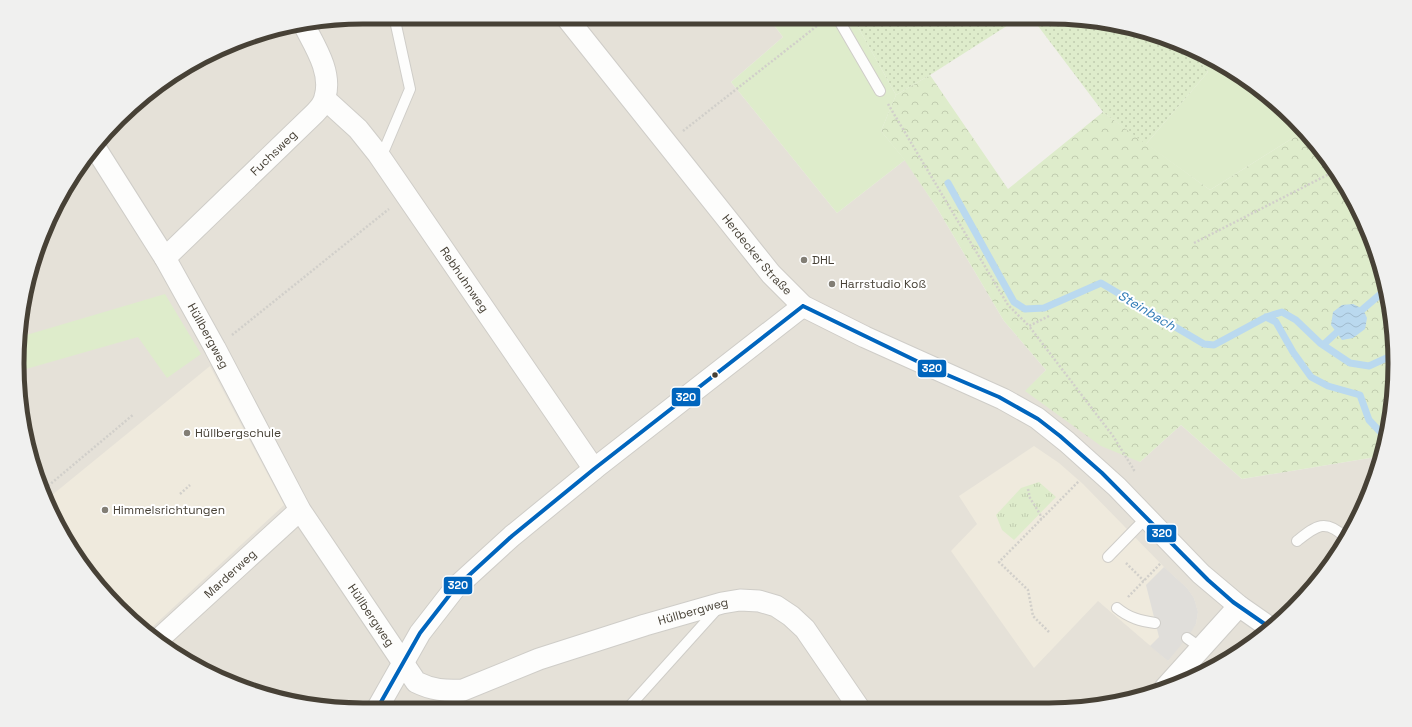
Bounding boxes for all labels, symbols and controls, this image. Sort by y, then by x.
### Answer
street label: Fuchsweg [247,127,300,179]
street label: Herdecker Straße [718,211,796,299]
street label: Rebhuhnweg [436,244,492,316]
place label: DHL [812,252,835,268]
marker: DHL [799,255,809,265]
place label: Harrstudio Koß [840,276,926,292]
marker: Harrstudio Koß [827,279,837,289]
water label: Steinbach [1115,287,1179,335]
street label: Hüllbergweg [184,300,232,371]
line badge: 320 [917,359,947,378]
text: 320 [922,361,942,375]
unlabelled marker [710,370,720,380]
line badge: 320 [671,387,701,407]
text: 320 [676,390,696,404]
place label: Hüllbergschule [195,425,281,441]
marker: Hüllbergschule [182,428,192,438]
place label: Himmelsrichtungen [113,502,225,518]
marker: Himmelsrichtungen [100,505,110,515]
line badge: 320 [1146,524,1177,543]
text: 320 [1152,526,1172,540]
street label: Marderweg [201,546,260,602]
line badge: 320 [443,576,473,595]
text: 320 [448,578,468,592]
street label: Hüllbergweg [344,581,398,650]
street label: Hüllbergweg [656,594,729,629]

